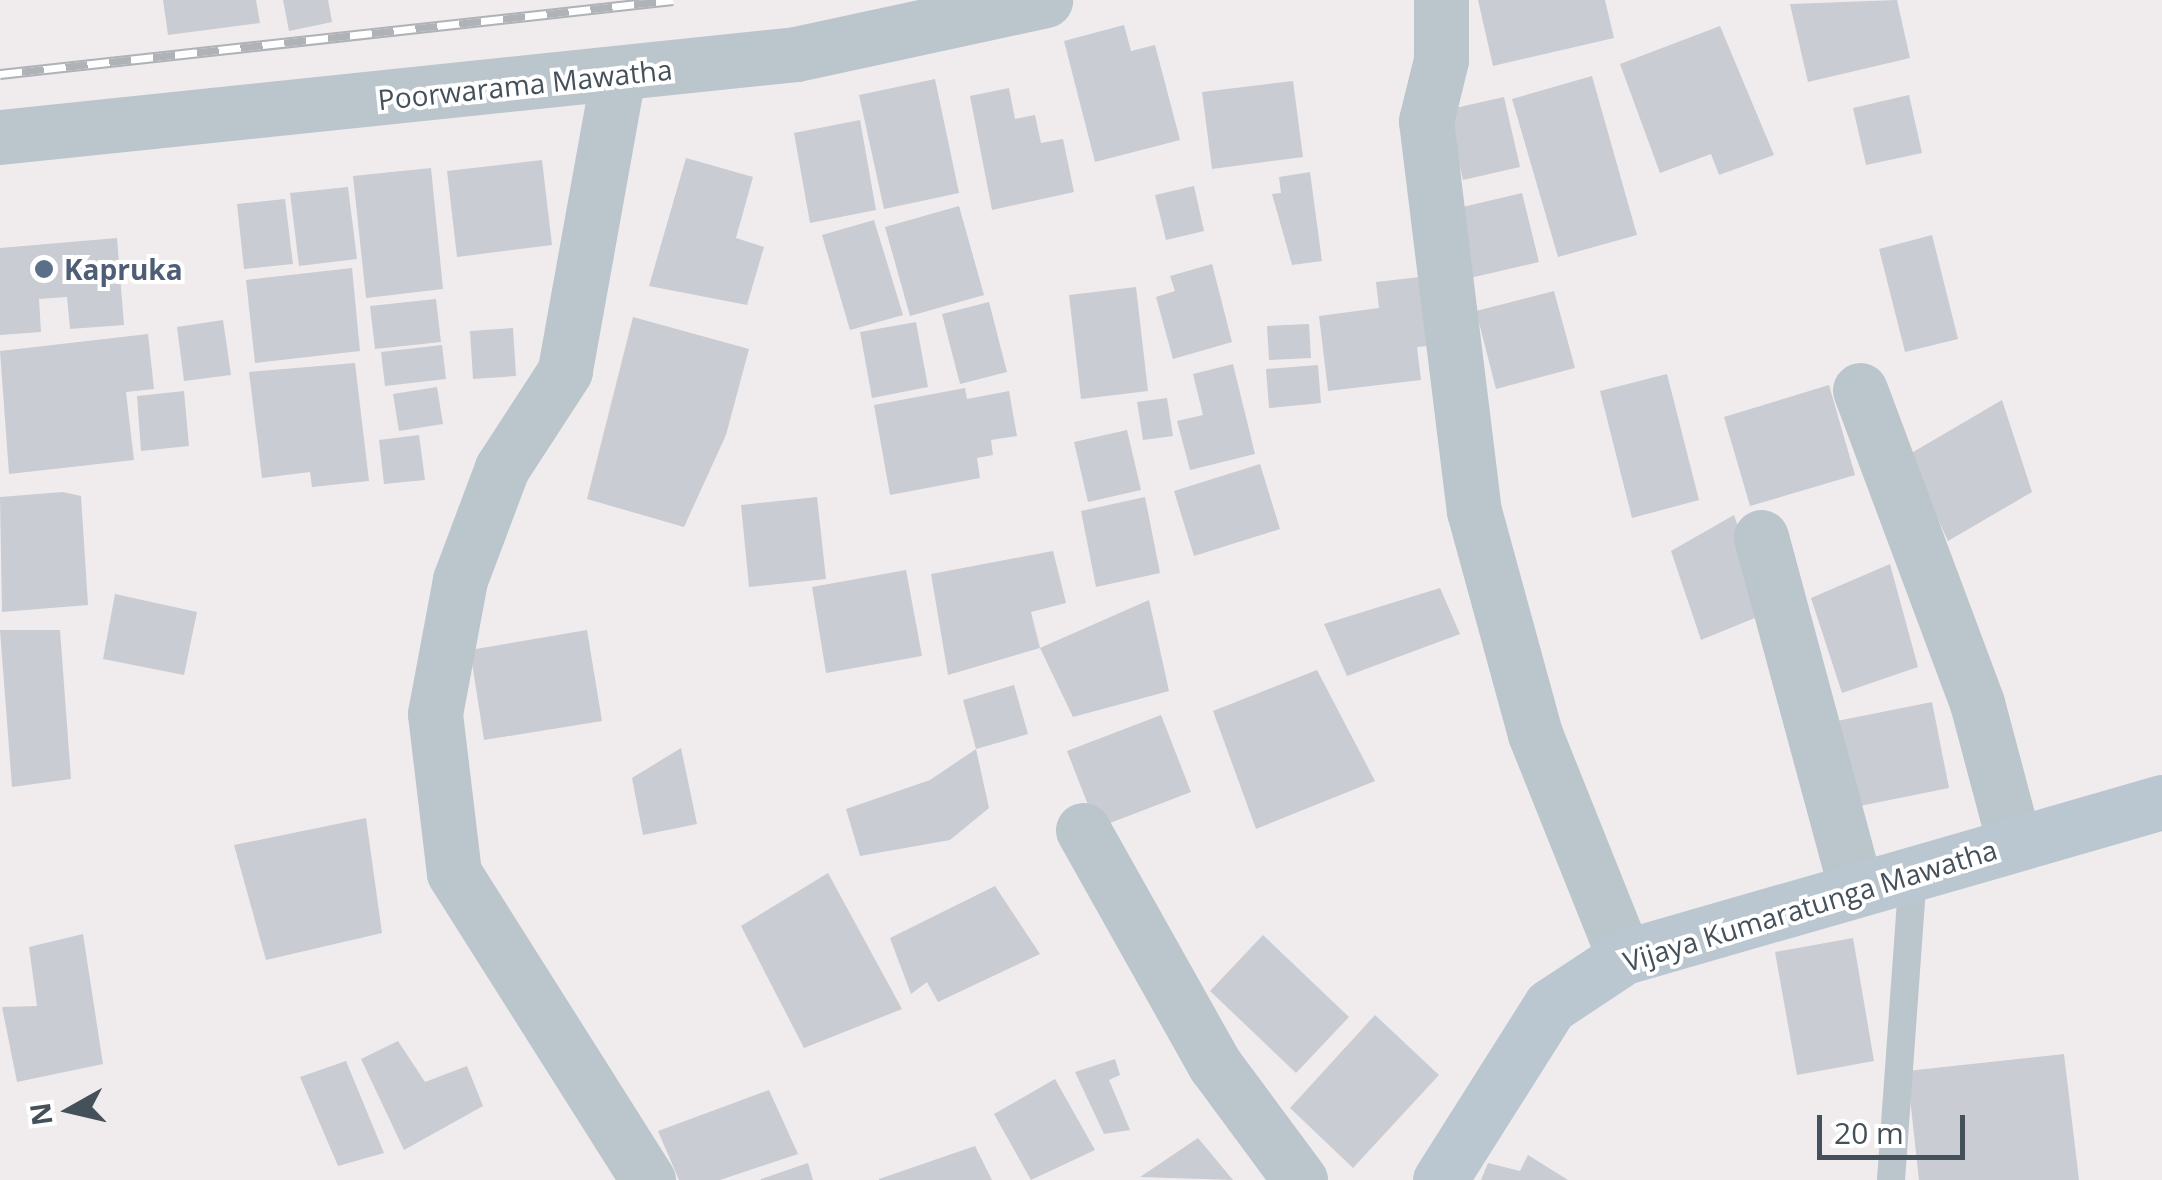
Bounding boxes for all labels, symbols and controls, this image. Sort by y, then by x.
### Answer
street label: Poorwarama Mawatha [376,52,674,116]
place label: Kapruka [64,252,183,286]
marker: Kapruka [33,258,55,280]
street label: Vijaya Kumaratunga Mawatha [1619,832,2001,978]
north arrow [20,1060,120,1160]
scale bar [1822,1095,1970,1157]
text: N [20,1100,61,1128]
text: 20 m [1834,1112,1904,1153]

